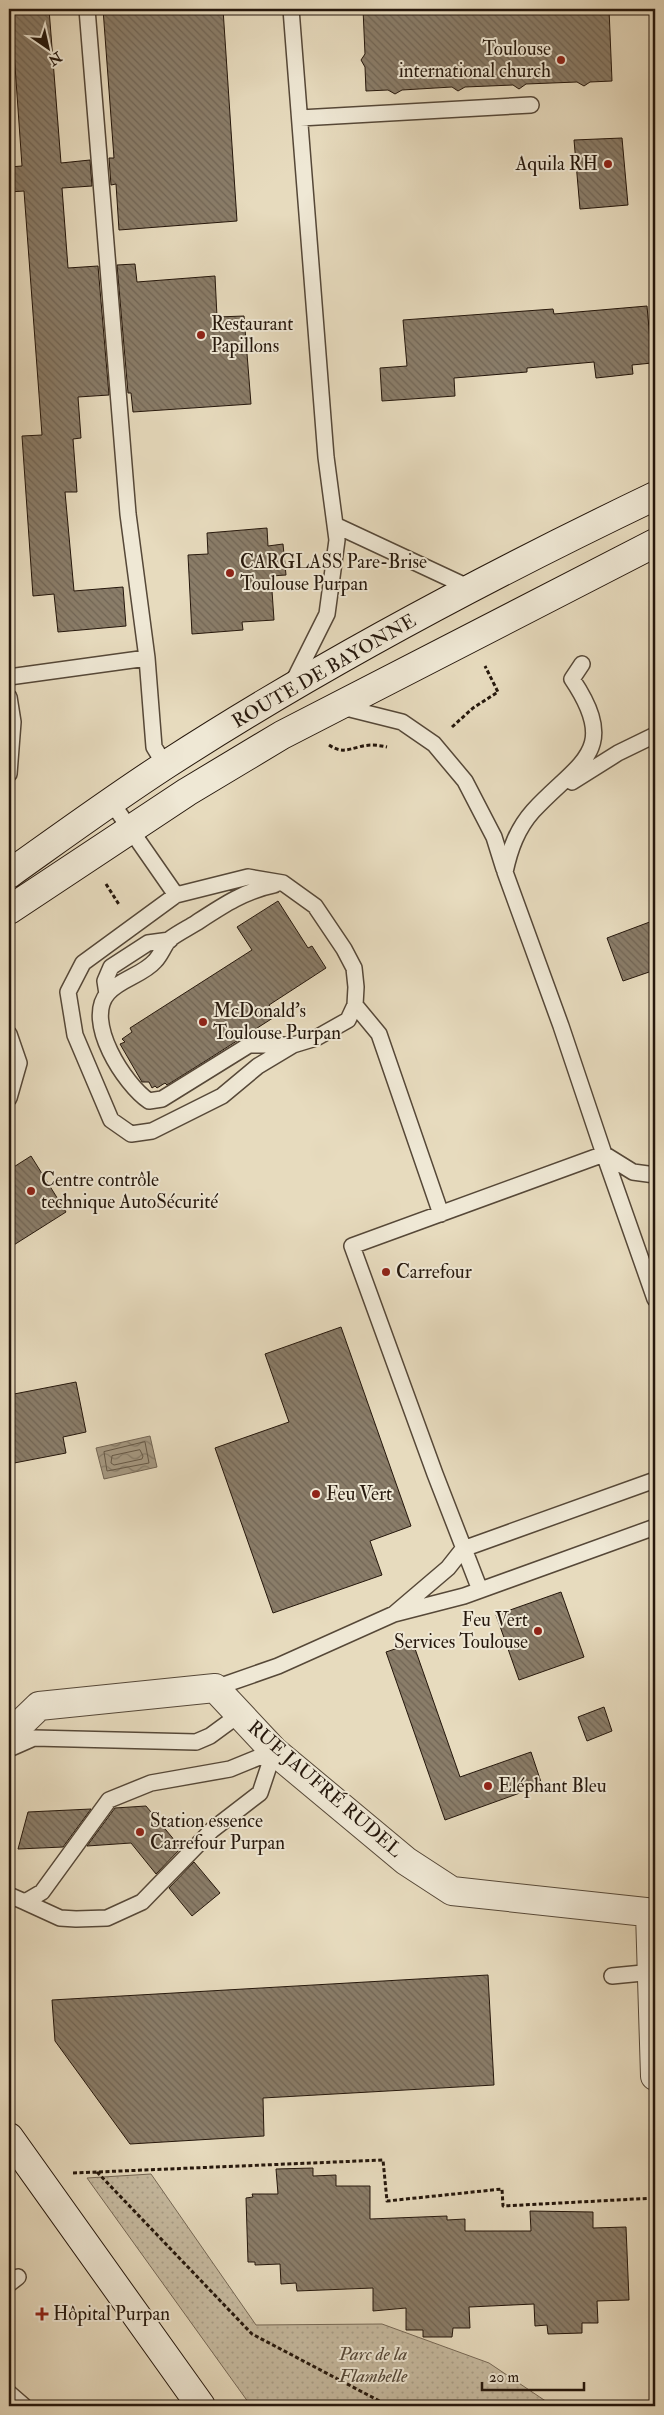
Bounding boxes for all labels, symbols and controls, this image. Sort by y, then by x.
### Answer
north arrow [22,22,72,72]
place label: Toulouse international church [399,37,551,83]
text: N [45,47,66,69]
marker: Toulouse international church [555,54,567,66]
place label: Aquila RH [514,152,598,176]
marker: Aquila RH [602,158,614,170]
place label: Restaurant Papillons [211,312,293,359]
marker: Restaurant Papillons [195,329,207,341]
place label: CARGLASS Pare-Brise Toulouse Purpan [240,550,427,597]
marker: CARGLASS Pare-Brise Toulouse Purpan [224,567,236,579]
street label: ROUTE DE BAYONNE [228,608,421,734]
place label: McDonald's Toulouse Purpan [213,999,341,1046]
marker: McDonald's Toulouse Purpan [197,1016,209,1028]
place label: Centre contrôle technique AutoSécurité [41,1168,218,1214]
marker: Centre contrôle technique AutoSécurité [25,1185,37,1197]
place label: Carrefour [396,1260,472,1284]
marker: Carrefour [380,1266,392,1278]
place label: Feu Vert [326,1482,392,1506]
marker: Feu Vert [310,1488,322,1500]
place label: Feu Vert Services Toulouse [394,1608,528,1654]
marker: Feu Vert Services Toulouse [532,1625,544,1637]
street label: RUE JAUFRÉ RUDEL [243,1714,409,1863]
place label: Eléphant Bleu [498,1774,607,1799]
marker: Eléphant Bleu [482,1780,494,1792]
place label: Station essence Carrefour Purpan [150,1809,285,1856]
marker: Station essence Carrefour Purpan [134,1826,146,1838]
place label: Hôpital Purpan [53,2302,170,2327]
marker: Hôpital Purpan [35,2307,49,2321]
park label: Parc de la Flambelle [338,2342,408,2388]
scale bar [482,2360,584,2392]
text: 20 m [489,2368,519,2387]

